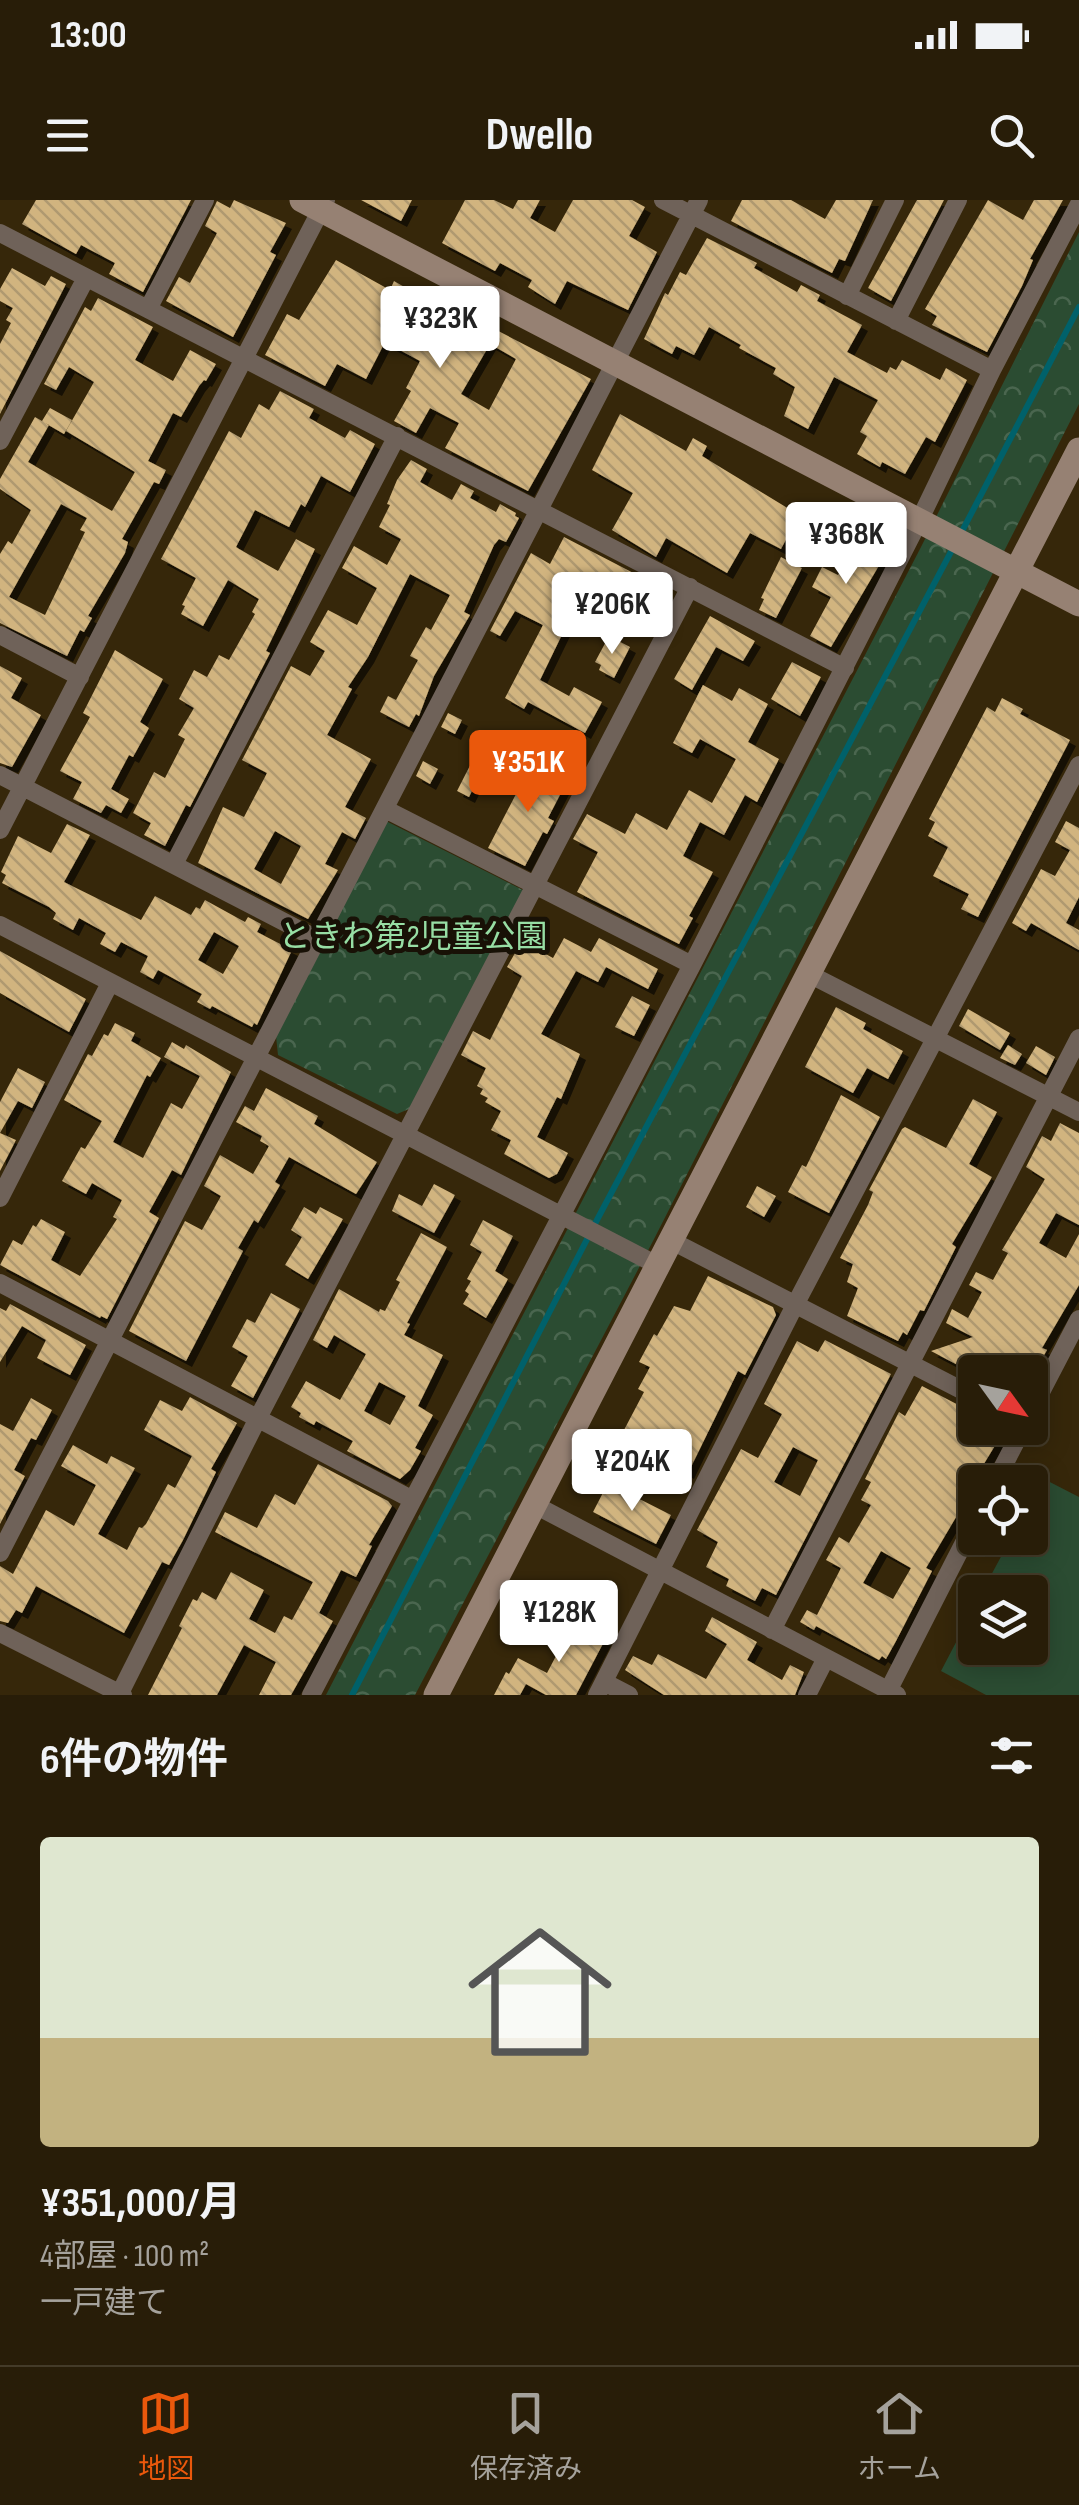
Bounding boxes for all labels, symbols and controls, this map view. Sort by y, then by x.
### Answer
text: 13:00 [50,13,127,58]
icon: menu [40,108,95,163]
text: Dwello [486,108,593,163]
icon: search [984,108,1039,163]
pin: ¥323K [370,286,510,371]
text: ¥323K [403,299,477,338]
pin: ¥368K [776,502,916,587]
text: ¥368K [808,515,884,554]
pin: ¥206K [542,572,682,657]
text: ¥206K [574,585,650,624]
pin: ¥351K [458,730,598,815]
text: ¥351K [491,743,565,782]
park label: ときわ第2児童公園 [278,918,548,957]
north arrow [958,1355,1048,1445]
map controls [958,1355,1048,1665]
pin: ¥204K [562,1429,702,1514]
text: ¥204K [594,1442,670,1481]
button: locate [958,1465,1048,1555]
button: layers [958,1575,1048,1665]
pin: ¥128K [489,1580,629,1665]
text: ¥128K [522,1593,596,1632]
icon: filters [984,1728,1039,1783]
text: 6件の物件 [40,1735,228,1786]
icon: home [450,1902,630,2082]
text: ¥351,000/月 [40,2178,241,2229]
text: 4部屋 · 100 m² [40,2237,209,2276]
text: 一戸建て [40,2284,168,2323]
tab: 地図 [138,2386,194,2486]
tab: 保存済み [470,2386,582,2486]
tab: ホーム [858,2386,941,2486]

